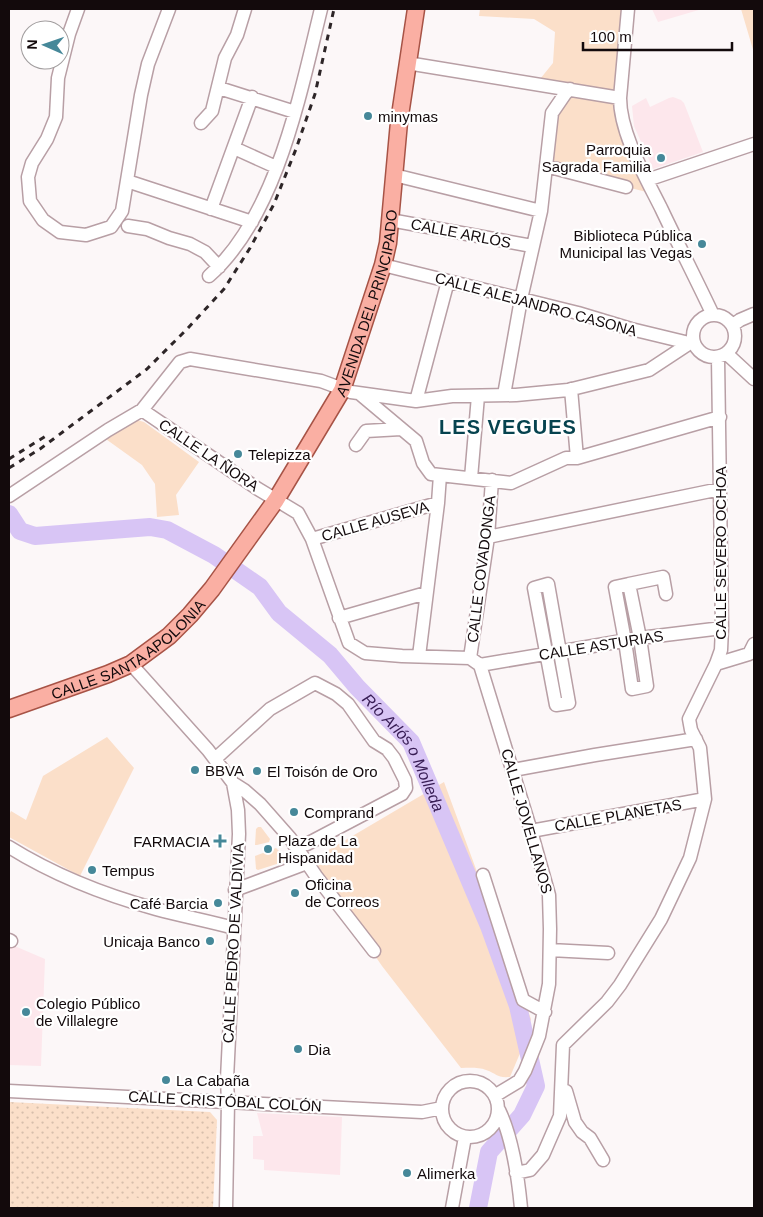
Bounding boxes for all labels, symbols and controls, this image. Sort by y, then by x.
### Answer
north arrow [20,20,70,70]
scale bar [583,20,732,52]
text: 100 m [590,28,632,45]
text: N [24,39,40,50]
place label: minymas [378,108,438,125]
marker: minymas [362,110,374,122]
place label: Parroquia Sagrada Familia [542,141,652,175]
marker: Parroquia Sagrada Familia [655,152,667,164]
street label: AVENIDA DEL PRINCIPADO [332,209,400,399]
street label: CALLE ARLÓS [409,215,513,251]
place label: Biblioteca Pública Municipal las Vegas [559,227,693,261]
marker: Biblioteca Pública Municipal las Vegas [696,238,708,250]
street label: CALLE ALEJANDRO CASONA [433,269,639,339]
street label: CALLE LA ÑORA [156,415,262,495]
district label: LES VEGUES [439,416,577,438]
place label: Telepizza [248,446,311,463]
marker: Telepizza [232,448,244,460]
street label: CALLE SEVERO OCHOA [712,466,729,640]
street label: CALLE COVADONGA [464,494,498,644]
street label: CALLE AUSEVA [319,498,431,544]
street label: CALLE SANTA APOLONIA [49,596,208,702]
street label: CALLE ASTURIAS [537,627,665,663]
water label: Río Arlós o Molleda [360,690,448,814]
street label: CALLE JOVELLANOS [498,747,556,895]
place label: BBVA [205,762,244,779]
place label: El Toisón de Oro [267,763,378,780]
marker: BBVA [189,764,201,776]
marker: El Toisón de Oro [251,765,263,777]
street label: CALLE PLANETAS [553,795,683,835]
place label: Comprand [304,804,374,821]
marker: Comprand [288,806,300,818]
place label: Plaza de La Hispanidad [278,832,358,866]
place label: FARMACIA [133,833,210,850]
marker: FARMACIA [214,835,226,847]
street label: CALLE PEDRO DE VALDIVIA [219,842,247,1044]
marker: Plaza de La Hispanidad [262,843,274,855]
place label: Tempus [102,862,155,879]
marker: Tempus [86,864,98,876]
place label: Oficina de Correos [305,876,379,910]
marker: Oficina de Correos [289,887,301,899]
place label: Café Barcia [130,895,209,912]
marker: Café Barcia [212,897,224,909]
place label: Unicaja Banco [103,933,200,950]
marker: Unicaja Banco [204,935,216,947]
place label: Colegio Público de Villalegre [36,995,140,1029]
marker: Colegio Público de Villalegre [20,1006,32,1018]
place label: Dia [308,1041,331,1058]
marker: Dia [292,1043,304,1055]
place label: La Cabaña [176,1072,250,1089]
marker: La Cabaña [160,1074,172,1086]
street label: CALLE CRISTÓBAL COLÓN [128,1087,322,1115]
place label: Alimerka [417,1165,476,1182]
marker: Alimerka [401,1167,413,1179]

